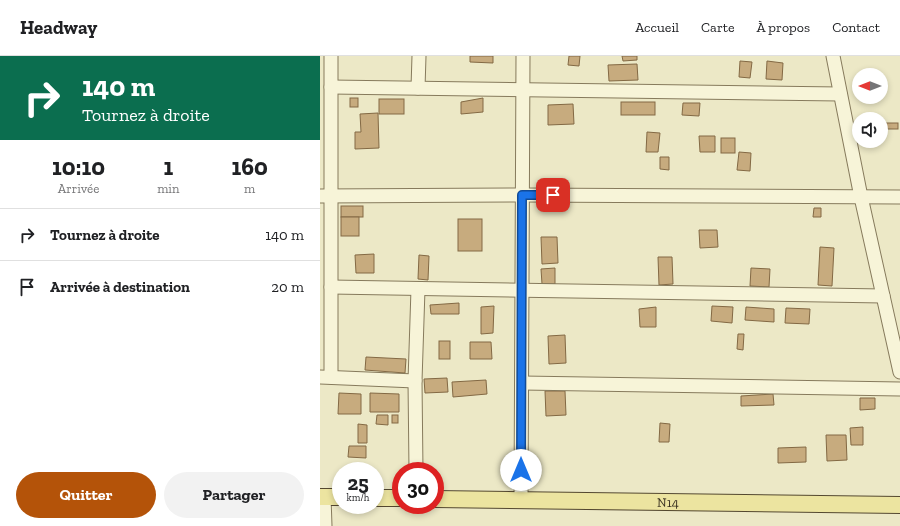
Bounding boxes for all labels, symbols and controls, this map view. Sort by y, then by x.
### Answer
text: Headway [20,16,97,39]
text: Accueil [635,19,679,36]
text: Carte [701,19,735,36]
text: À propos [757,19,810,36]
text: Contact [832,19,880,36]
north arrow [852,68,888,104]
map controls [852,68,888,148]
text: 140 m [82,70,155,103]
icon: right [16,72,68,124]
text: Tournez à droite [82,104,210,126]
button: sound [852,112,888,148]
text: 10:10 [52,152,105,181]
text: 1 [163,152,173,181]
text: 160 [232,152,268,181]
pin [536,178,570,212]
text: Arrivée [58,181,99,196]
text: min [157,181,179,196]
text: m [244,181,255,196]
icon: arrive [542,184,564,206]
icon: right [16,224,38,246]
text: Tournez à droite [50,226,160,244]
text: 140 m [265,226,304,244]
icon: arrive [16,276,38,298]
text: Arrivée à destination [50,278,190,296]
text: 20 m [271,278,304,296]
position arrow [500,449,542,491]
speed limit sign: 30 [392,462,444,514]
text: 25 [347,471,369,495]
button: Quitter [16,472,156,518]
button: Partager [164,472,304,518]
text: km/h [347,492,369,504]
street label: N14 [657,495,679,510]

